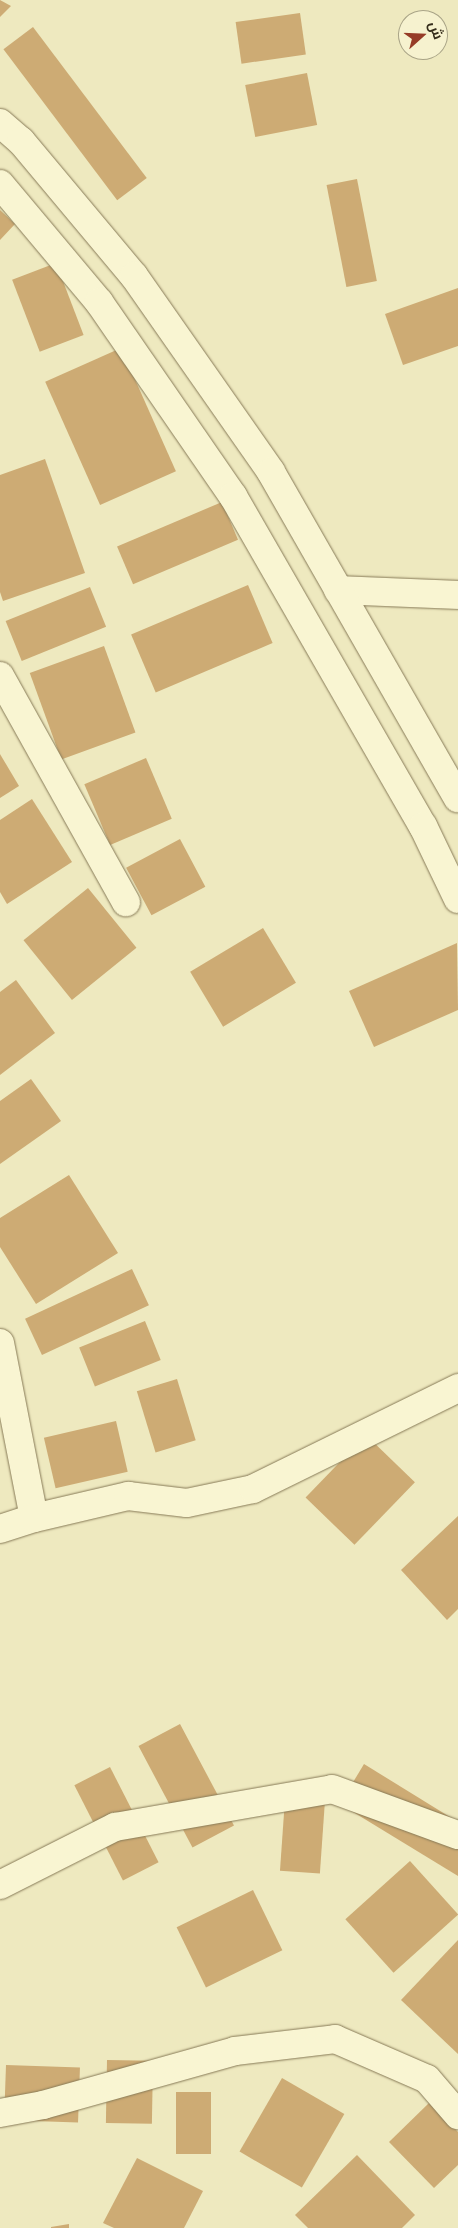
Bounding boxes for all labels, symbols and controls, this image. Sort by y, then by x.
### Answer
north arrow [398,10,448,60]
text: ش [425,18,449,42]

